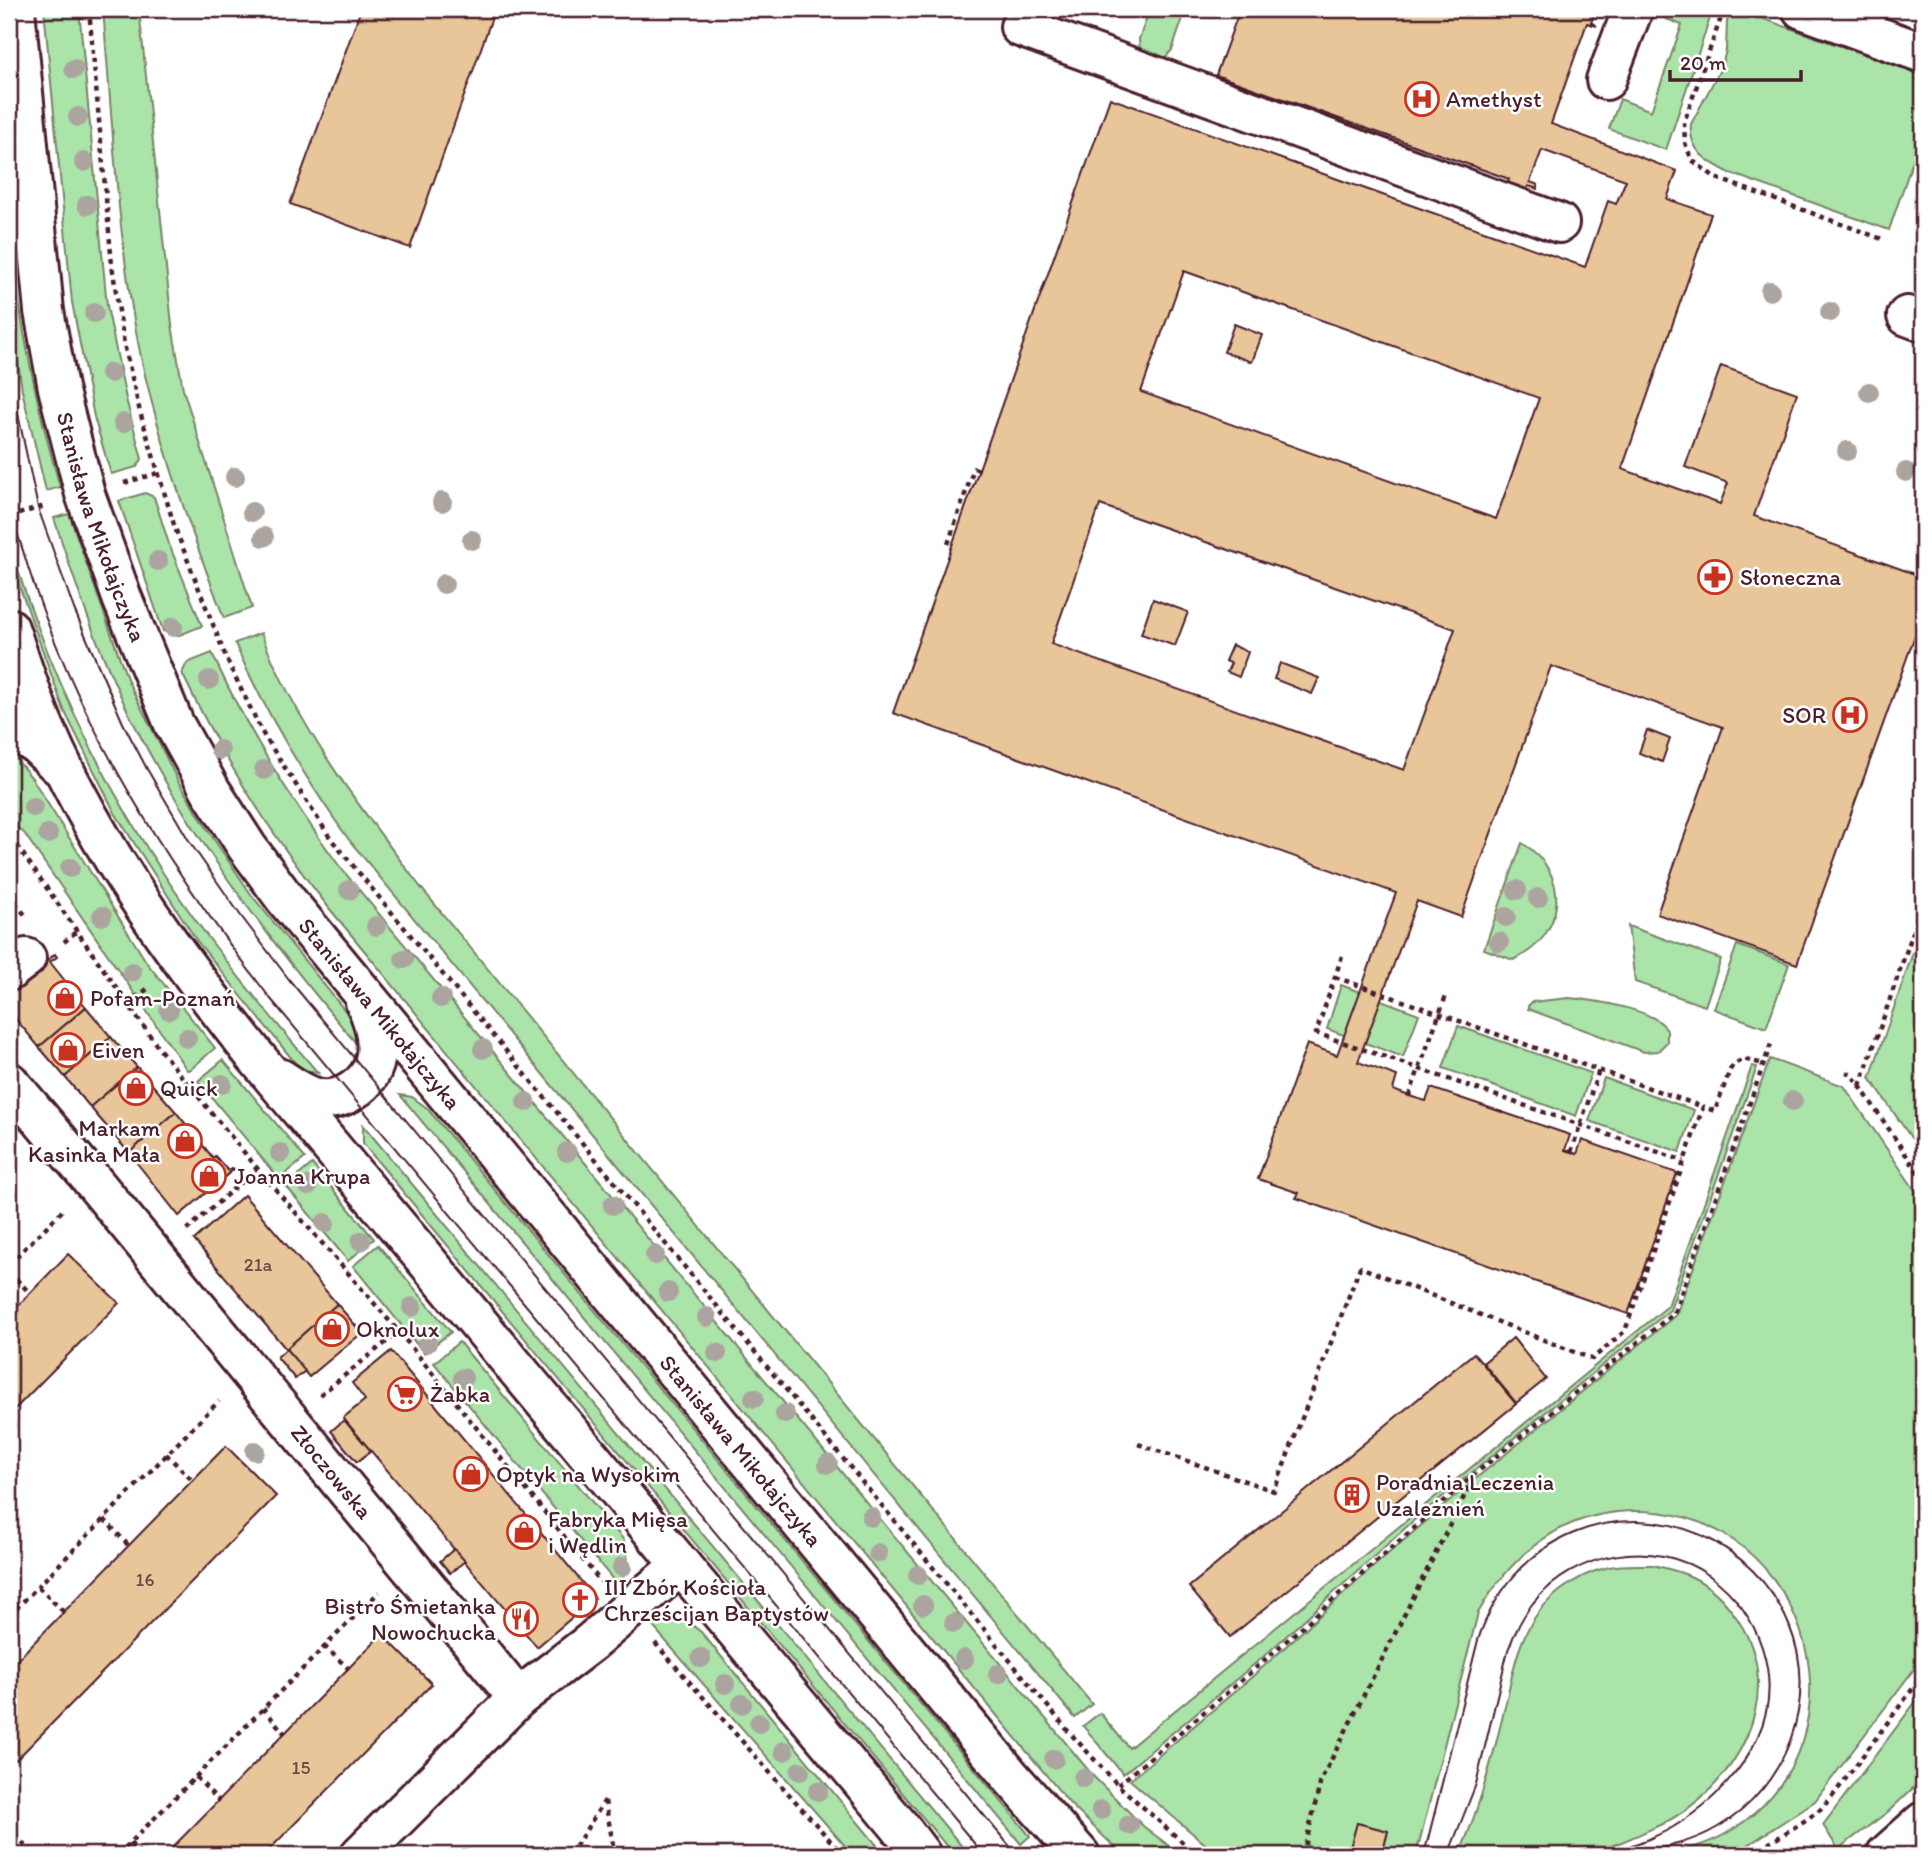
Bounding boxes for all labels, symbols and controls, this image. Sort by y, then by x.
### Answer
scale bar [1670,38,1801,82]
text: 20 m [1680,50,1727,75]
hospital icon: Amethyst [1403,80,1441,118]
place label: Amethyst [1446,85,1542,113]
street label: Stanisława Mikołajczyka [51,409,152,646]
pharmacy icon: Słoneczna [1696,558,1734,596]
place label: Słoneczna [1740,563,1841,591]
hospital icon: SOR [1831,696,1869,734]
place label: SOR [1782,701,1827,729]
street label: Stanisława Mikołajczyka [293,912,467,1115]
shop icon: Pofam-Poznań [46,979,84,1017]
place label: Pofam-Poznań [90,984,235,1012]
shop icon: Eiven [49,1031,87,1069]
place label: Eiven [92,1036,144,1064]
shop icon: Quick [117,1069,155,1107]
place label: Quick [160,1074,218,1102]
place label: Markam Kasinka Mała [28,1114,160,1168]
shop icon: Markam Kasinka Mała [166,1122,204,1160]
shop icon: Joanna Krupa [190,1157,228,1195]
place label: Joanna Krupa [234,1162,370,1190]
house number: 21a [244,1253,272,1276]
shop icon: Oknolux [313,1310,351,1348]
place label: Oknolux [356,1315,440,1343]
street label: Stanisława Mikołajczyka [654,1349,828,1552]
supermarket icon: Żabka [386,1375,424,1413]
place label: Żabka [430,1380,490,1408]
street label: Złoczowska [285,1419,379,1525]
shop icon: Optyk na Wysokim [452,1455,490,1493]
place label: Optyk na Wysokim [496,1460,680,1488]
place label: Poradnia Leczenia Uzależnień [1376,1468,1554,1522]
building icon: Poradnia Leczenia Uzależnień [1333,1476,1371,1514]
place label: Fabryka Mięsa i Wędlin [548,1505,688,1559]
shop icon: Fabryka Mięsa i Wędlin [505,1513,543,1551]
house number: 16 [136,1568,154,1591]
place label: III Zbór Kościoła Chrześcijan Baptystów [604,1573,829,1627]
church icon: III Zbór Kościoła Chrześcijan Baptystów [561,1581,599,1619]
place label: Bistro Śmietanka Nowochucka [325,1592,496,1646]
restaurant icon: Bistro Śmietanka Nowochucka [502,1600,540,1638]
house number: 15 [292,1756,310,1779]

